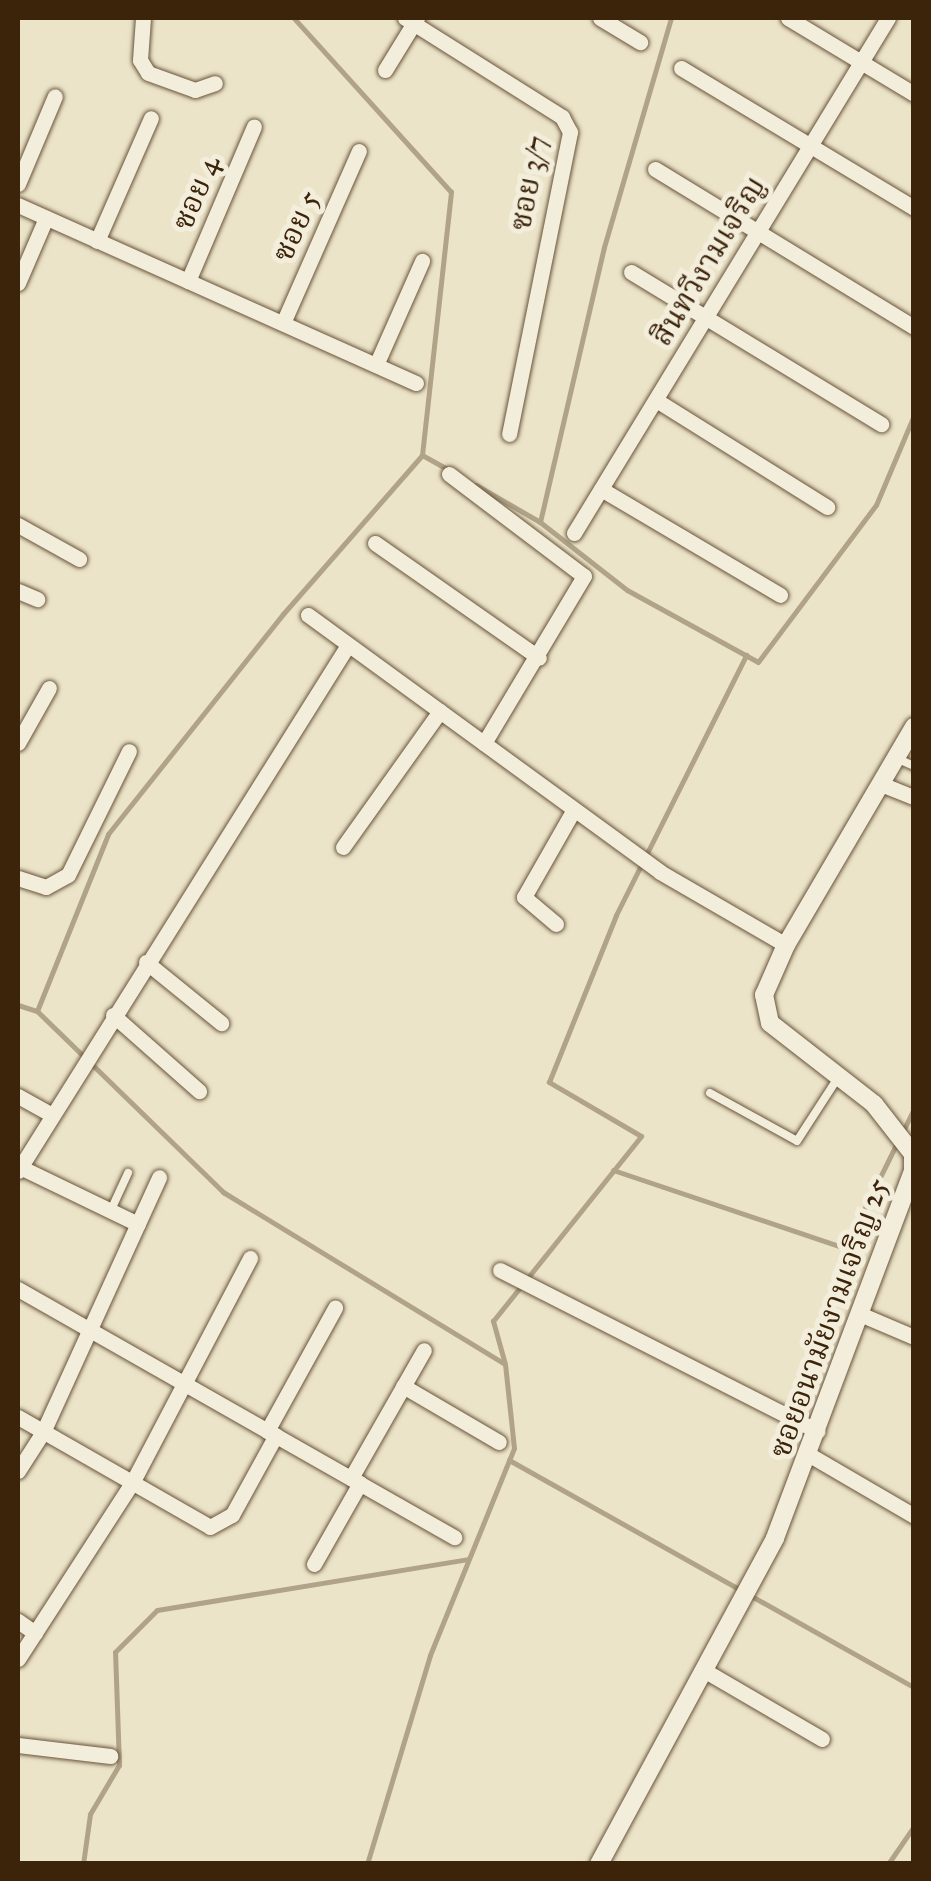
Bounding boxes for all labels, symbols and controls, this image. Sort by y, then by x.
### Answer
street label: ซอย 3/7 [502,132,556,234]
street label: ซอย 4 [164,151,228,235]
street label: สินทวีงามเจริญ [643,170,773,352]
street label: ซอย 5 [265,185,327,267]
street label: ซอยอนามัยงามเจริญ 25 [762,1173,896,1463]

